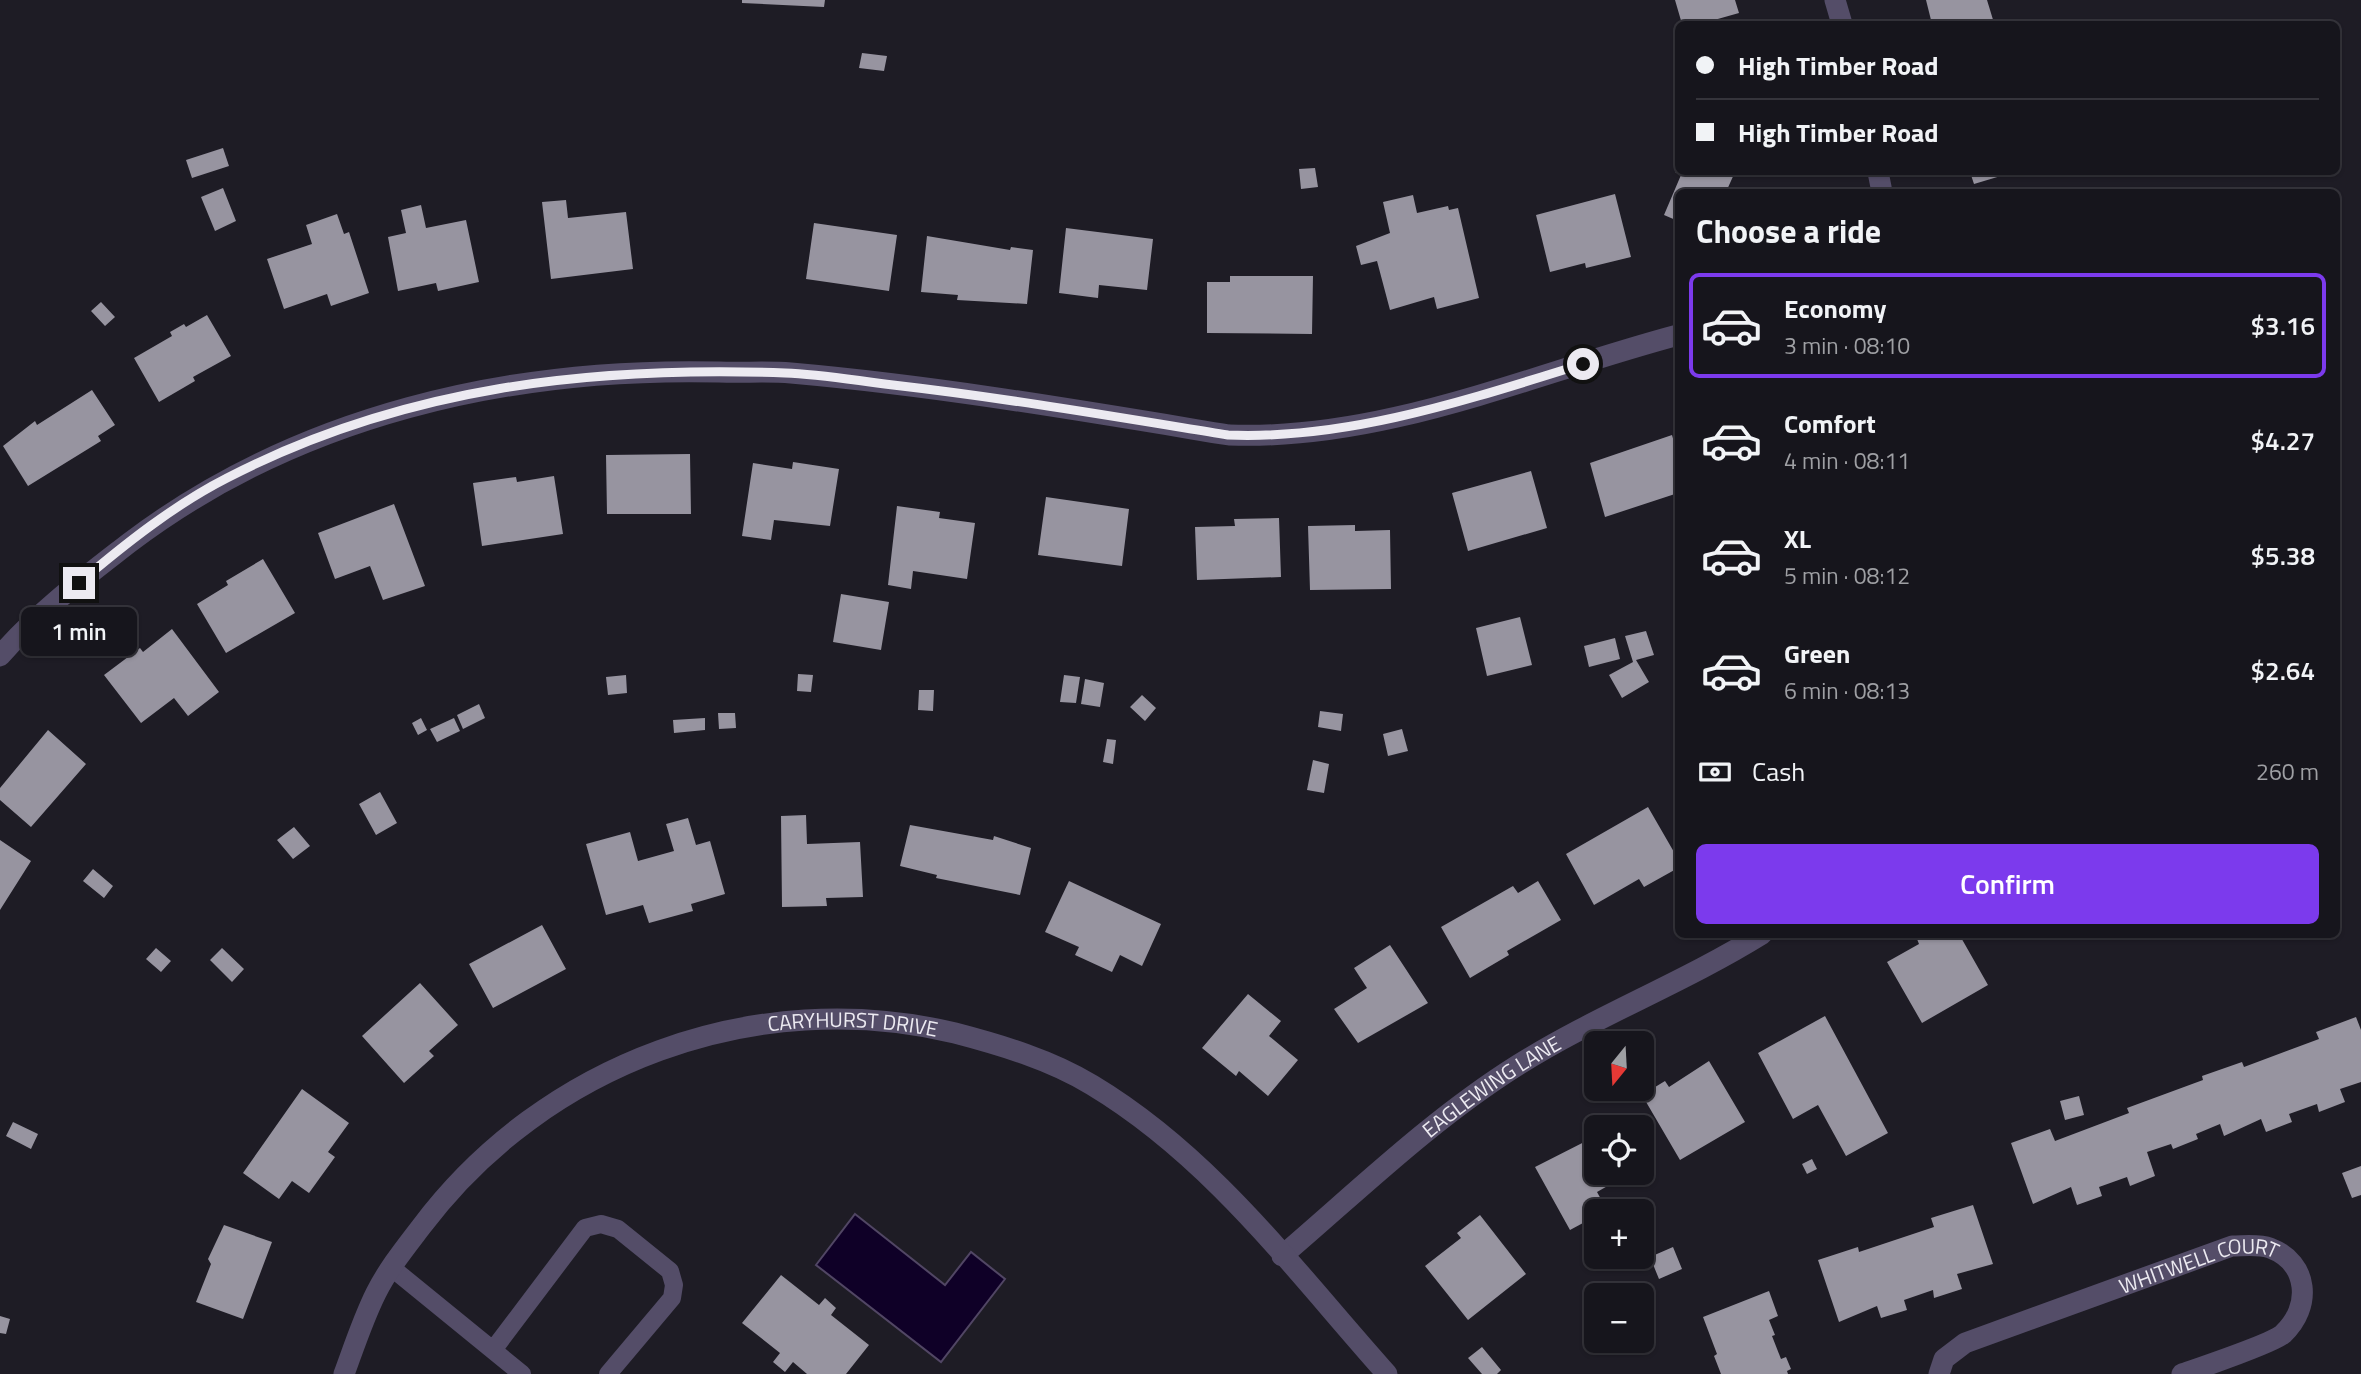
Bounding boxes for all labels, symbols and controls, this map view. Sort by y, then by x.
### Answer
text: High Timber Road [1738,46,1939,85]
text: High Timber Road [1738,113,1939,152]
text: Choose a ride [1696,207,1881,255]
text: Economy [1784,289,1886,328]
icon: car [1700,294,1763,357]
text: $3.16 [2251,306,2315,345]
text: 3 min · 08:10 [1784,328,1910,363]
route start [1567,348,1599,380]
text: Comfort [1784,404,1876,443]
icon: car [1700,409,1763,472]
text: $4.27 [2251,421,2315,460]
text: 4 min · 08:11 [1784,443,1910,478]
text: XL [1784,519,1811,558]
icon: car [1700,524,1763,587]
text: $5.38 [2251,536,2315,575]
text: 5 min · 08:12 [1784,558,1910,593]
route end [63,567,95,599]
callout: 1 min [21,608,137,656]
text: 1 min [51,614,107,649]
text: Green [1784,634,1850,673]
icon: car [1700,639,1763,702]
text: $2.64 [2251,651,2315,690]
text: 6 min · 08:13 [1784,673,1910,708]
text: Cash [1752,752,1805,791]
icon: cash [1696,753,1734,791]
text: 260 m [2256,754,2319,789]
button: Confirm [1696,844,2319,924]
street label: CARYHURST DRIVE [766,1003,941,1045]
street label: EAGLEWING LANE [1415,1027,1567,1145]
north arrow [1584,1031,1654,1101]
map controls [1584,1031,1654,1353]
button: locate [1584,1115,1654,1185]
button: + [1584,1199,1654,1269]
street label: WHITWELL COURT [2114,1229,2285,1302]
button: − [1584,1283,1654,1353]

